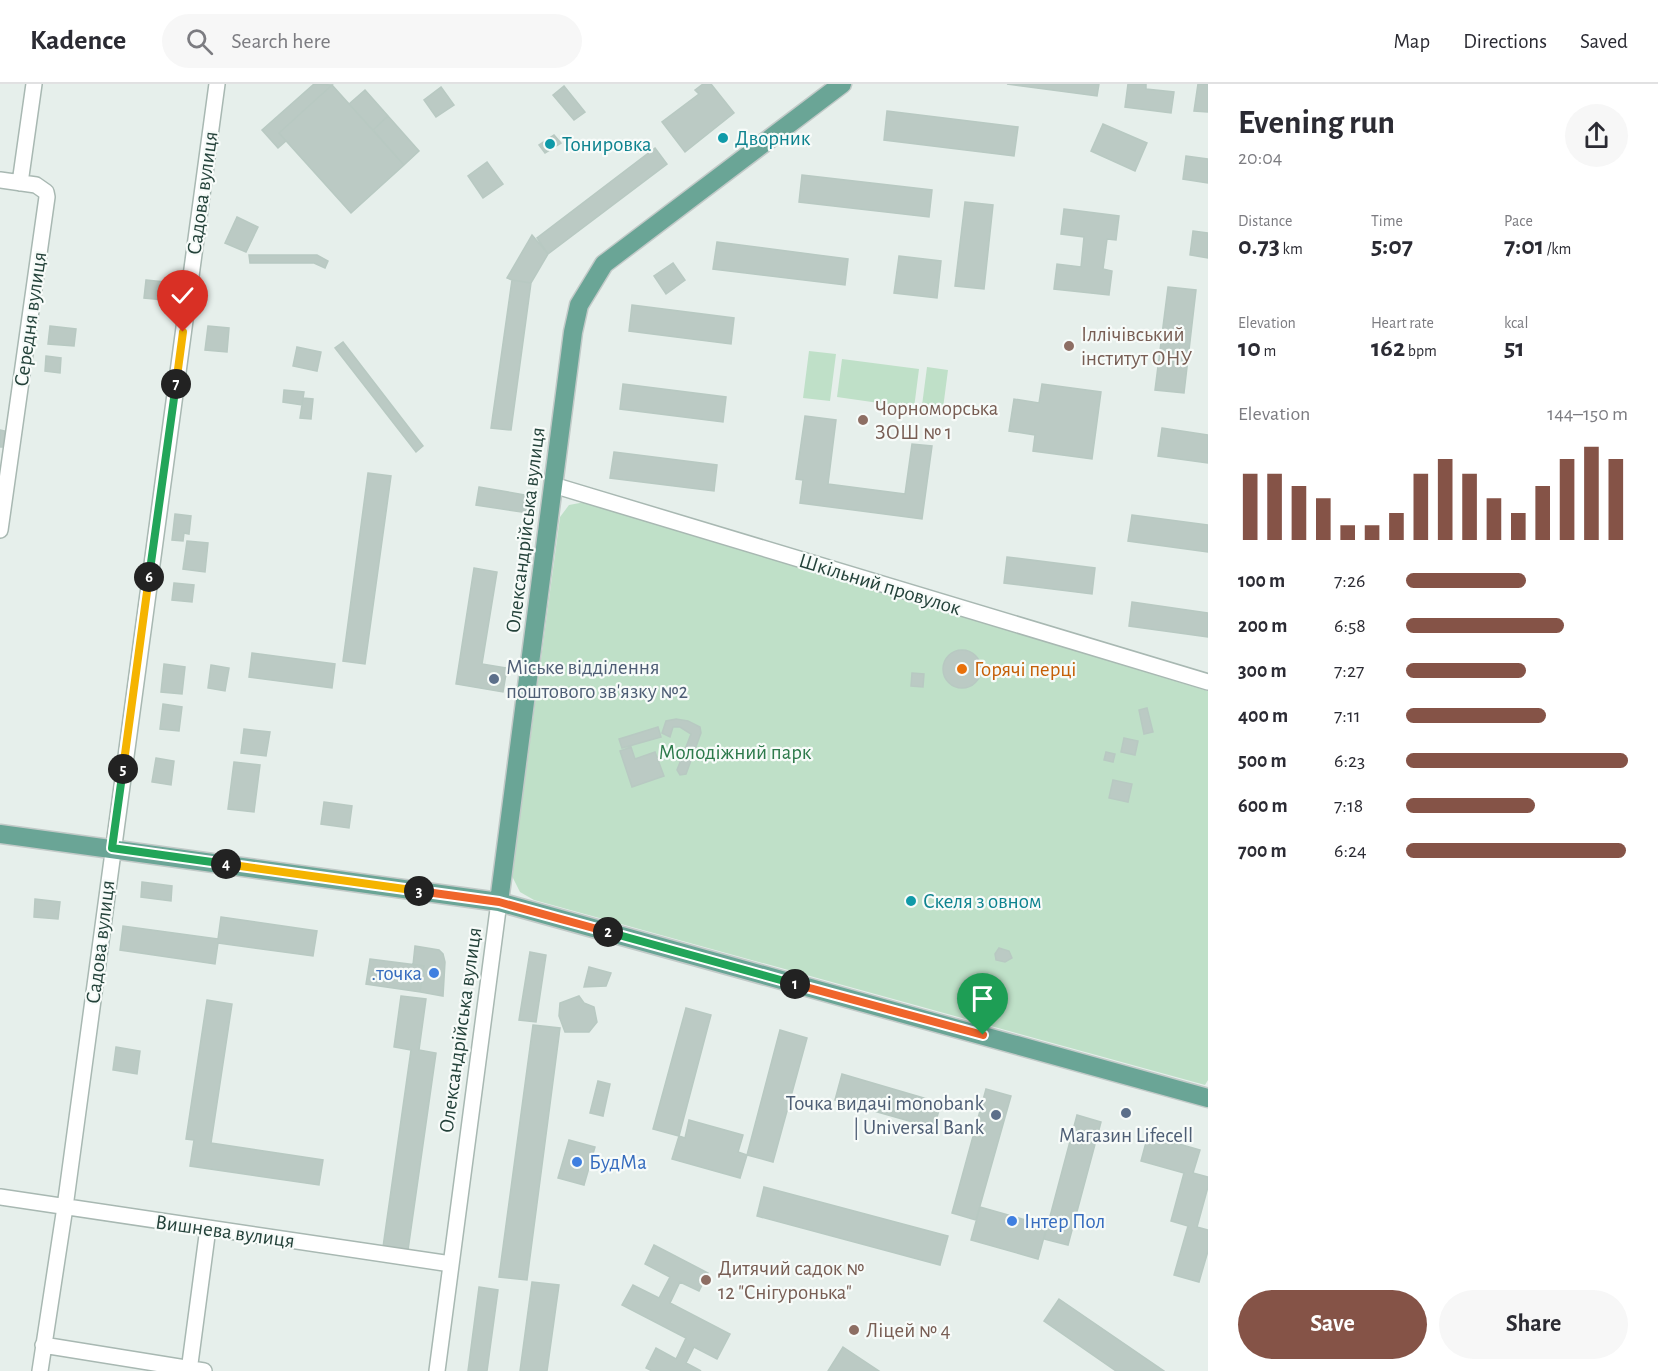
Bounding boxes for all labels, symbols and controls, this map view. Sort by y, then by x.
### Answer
search box [162,14,582,68]
icon: search [183,25,216,58]
text: Kadence [30,27,126,55]
text: Search here [231,30,331,52]
text: Map [1394,31,1430,52]
text: Directions [1463,31,1547,52]
text: Saved [1580,31,1628,52]
button: share [1565,104,1628,167]
text: Evening run [1238,107,1395,140]
place label: Дворник [735,128,811,149]
street label: Садова вулиця [183,130,222,256]
marker: Дворник [716,131,730,145]
place label: Тонировка [562,134,652,155]
marker: Тонировка [543,137,557,151]
text: 20:04 [1238,148,1282,168]
text: Distance [1238,213,1292,229]
text: Time [1371,213,1403,229]
text: Pace [1504,213,1533,229]
text: 0.73 [1238,233,1280,259]
text: 5:07 [1371,233,1413,259]
text: 7:01 [1504,233,1544,259]
text: km [1280,241,1303,257]
text: /km [1544,241,1571,257]
street label: Середня вулиця [11,250,50,388]
pin [157,270,208,332]
icon: check [166,279,199,312]
text: Elevation [1238,315,1296,331]
text: Heart rate [1371,315,1434,331]
text: kcal [1504,315,1528,331]
place label: Іллічівський інститут ОНУ [1081,324,1193,369]
text: 10 [1238,335,1261,361]
text: 162 [1371,335,1405,361]
text: 51 [1504,335,1525,361]
marker: Іллічівський інститут ОНУ [1062,339,1076,353]
text: m [1261,343,1276,359]
text: bpm [1405,343,1437,359]
pin: 7 [161,369,191,399]
text: 7 [173,376,179,392]
place label: Чорноморська ЗОШ № 1 [875,398,999,443]
text: Elevation [1238,404,1310,424]
text: 144–150 m [1547,404,1628,424]
marker: Чорноморська ЗОШ № 1 [856,413,870,427]
street label: Олександрійська вулиця [502,426,549,634]
street label: Шкільний провулок [796,550,964,619]
pin: 6 [134,562,164,592]
text: 6 [145,569,153,585]
text: 100 m [1238,571,1285,591]
text: 7:26 [1334,571,1365,591]
text: 200 m [1238,616,1287,636]
text: 6:58 [1334,616,1366,636]
place label: Міське відділення поштового зв'язку №2 [506,657,688,702]
place label: Горячі перці [974,659,1076,680]
text: 300 m [1238,661,1287,681]
text: 7:27 [1334,661,1364,681]
marker: Горячі перці [955,662,969,676]
marker: Міське відділення поштового зв'язку №2 [487,672,501,686]
text: 400 m [1238,706,1288,726]
text: 7:11 [1334,706,1361,726]
park label: Молодіжний парк [659,742,812,763]
text: 500 m [1238,751,1287,771]
text: 6:23 [1334,751,1365,771]
pin: 5 [108,754,138,784]
text: 5 [120,761,126,777]
text: 600 m [1238,796,1288,816]
text: 7:18 [1334,796,1363,816]
text: 700 m [1238,841,1287,861]
text: 6:24 [1334,841,1367,861]
pin: 4 [211,849,241,879]
text: 4 [222,856,230,872]
pin: 3 [404,876,434,906]
street label: Садова вулиця [82,879,119,1005]
text: 3 [416,883,422,899]
place label: Скеля з овном [923,891,1042,912]
marker: Скеля з овном [904,894,918,908]
pin: 2 [593,917,623,947]
text: 2 [604,924,612,940]
street label: Олександрійська вулиця [436,926,485,1134]
place label: .точка [371,963,422,984]
marker: .точка [427,966,441,980]
pin: 1 [780,969,810,999]
pin [957,973,1008,1035]
text: 1 [792,976,798,992]
icon: arrive [966,982,999,1015]
place label: Точка видачі monobank | Universal Bank [786,1093,984,1140]
marker: Магазин Lifecell [1119,1106,1133,1120]
marker: Точка видачі monobank | Universal Bank [989,1108,1003,1122]
place label: Магазин Lifecell [1059,1125,1193,1146]
place label: БудМа [589,1152,647,1173]
marker: БудМа [570,1155,584,1169]
street label: Вишнева вулиця [154,1211,296,1252]
place label: Інтер Пол [1024,1211,1105,1232]
marker: Інтер Пол [1005,1214,1019,1228]
place label: Дитячий садок № 12 "Снігуронька" [718,1258,864,1303]
marker: Дитячий садок № 12 "Снігуронька" [699,1273,713,1287]
button: Save [1238,1290,1427,1359]
button: Share [1439,1290,1628,1359]
place label: Ліцей № 4 [866,1320,951,1341]
marker: Ліцей № 4 [847,1323,861,1337]

